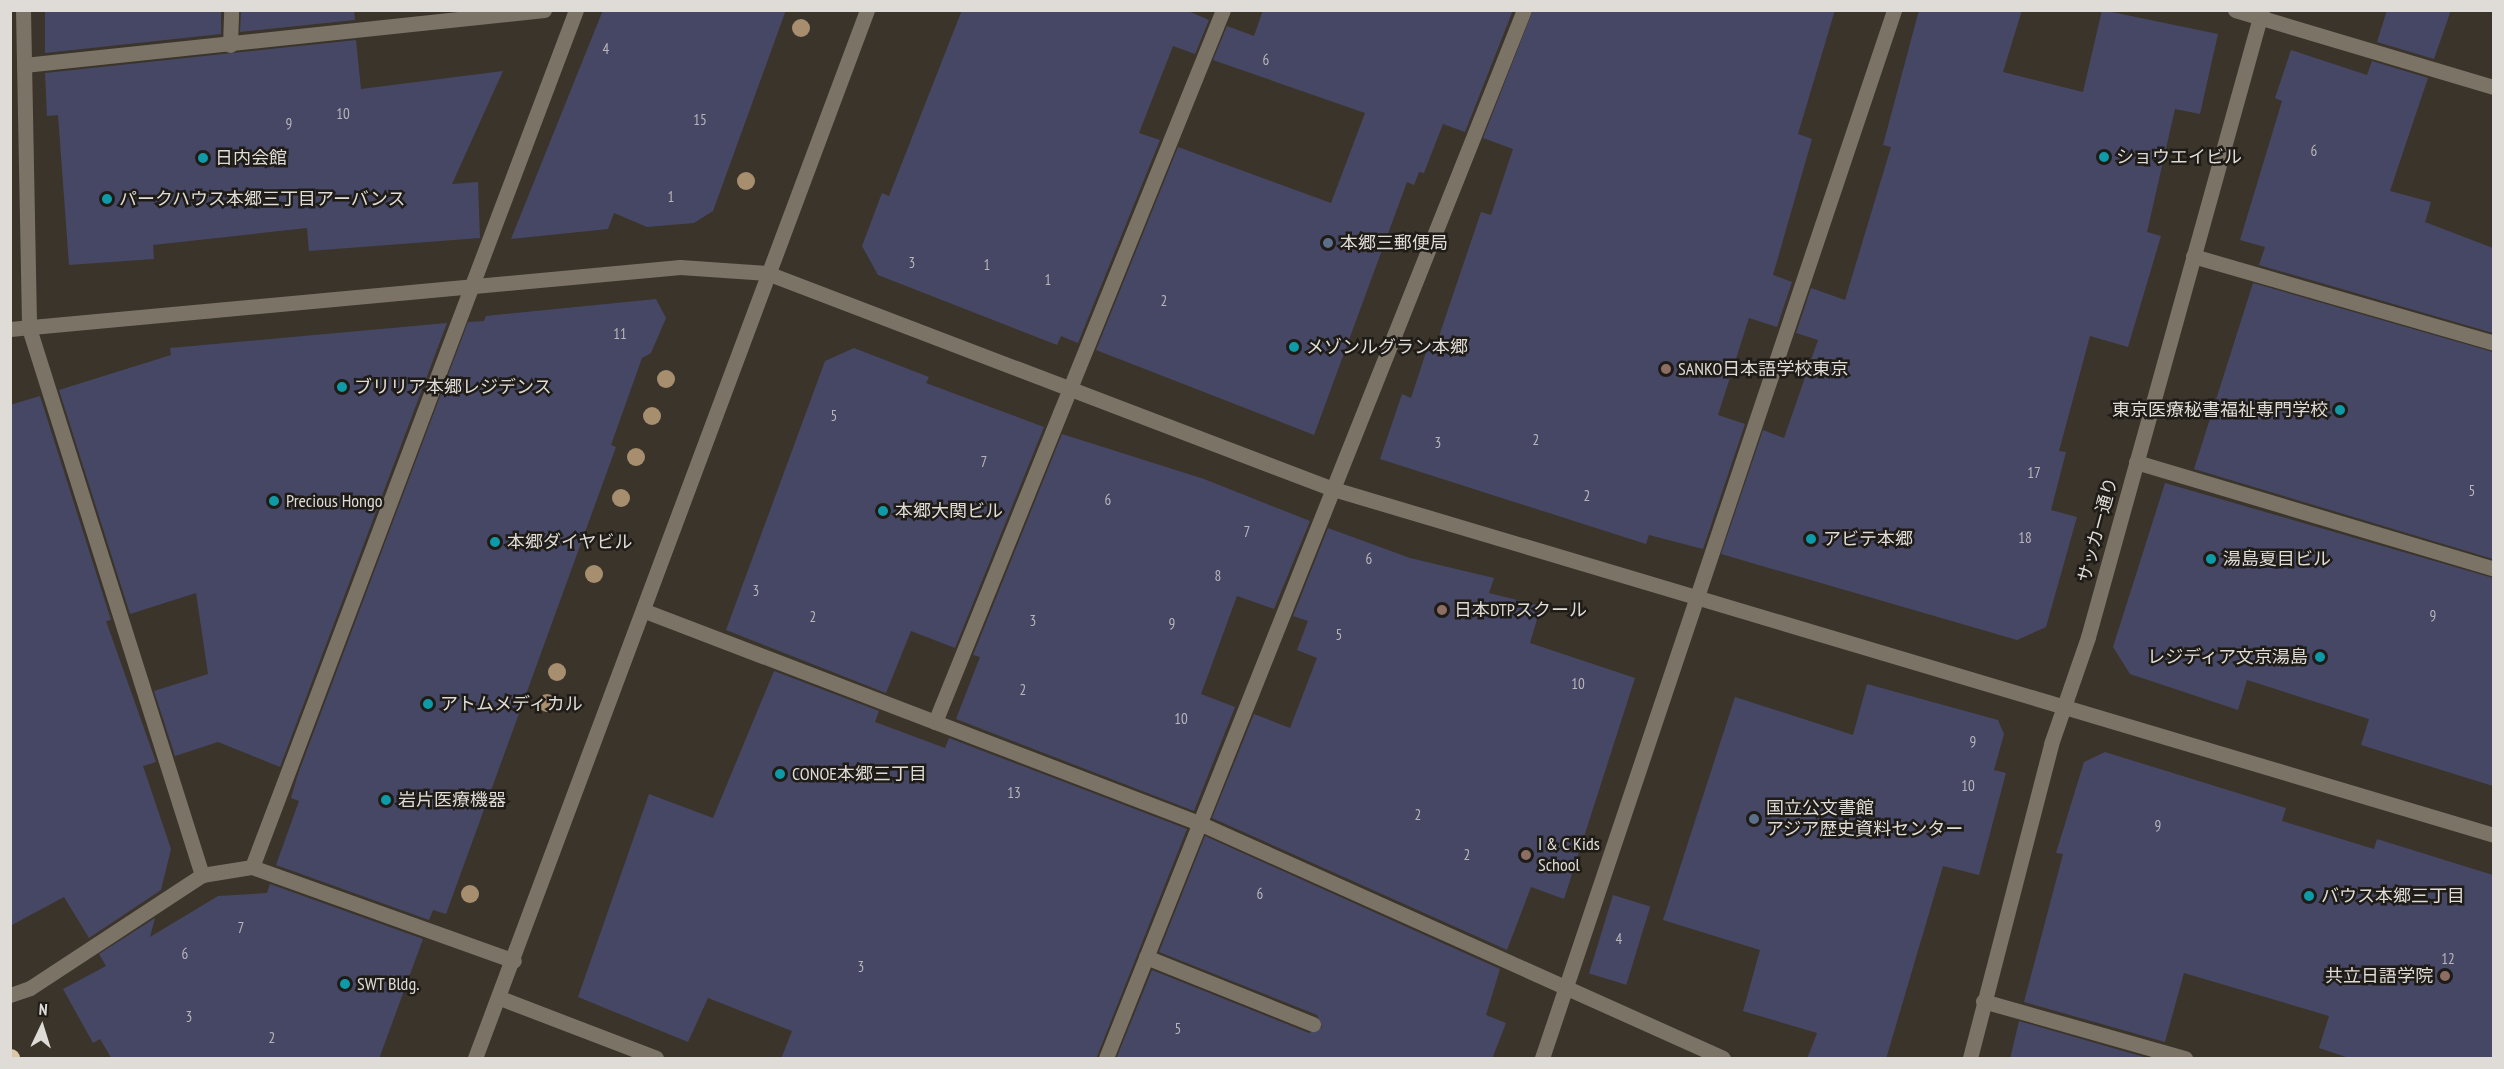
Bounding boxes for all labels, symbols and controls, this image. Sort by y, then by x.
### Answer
house number: 4 [603,40,609,58]
house number: 6 [1263,51,1269,69]
house number: 10 [336,105,350,123]
house number: 15 [693,111,707,129]
house number: 9 [286,115,292,133]
house number: 6 [2311,142,2317,160]
place label: ショウエイビル [2116,146,2242,168]
place label: 日内会館 [215,147,287,169]
marker: ショウエイビル [2097,150,2111,164]
marker: 日内会館 [196,151,210,165]
place label: パークハウス本郷三丁目アーバンス [119,188,406,210]
house number: 1 [668,188,674,206]
marker: パークハウス本郷三丁目アーバンス [100,192,114,206]
place label: 本郷三郵便局 [1340,232,1448,254]
marker: 本郷三郵便局 [1321,236,1335,250]
house number: 3 [909,254,915,272]
house number: 1 [984,256,990,274]
house number: 1 [1045,271,1051,289]
house number: 2 [1161,292,1167,310]
house number: 11 [613,325,627,343]
place label: メゾンルグラン本郷 [1306,336,1468,358]
marker: メゾンルグラン本郷 [1287,340,1301,354]
place label: SANKO日本語学校東京 [1678,358,1848,380]
marker: SANKO日本語学校東京 [1659,362,1673,376]
place label: ブリリア本郷レジデンス [354,376,552,398]
marker: ブリリア本郷レジデンス [335,380,349,394]
place label: 東京医療秘書福祉専門学校 [2112,399,2328,421]
marker: 東京医療秘書福祉専門学校 [2333,403,2347,417]
house number: 5 [831,407,837,425]
house number: 2 [1533,431,1539,449]
house number: 3 [1435,434,1441,452]
house number: 7 [981,453,987,471]
house number: 17 [2027,464,2041,482]
street label: サッカー通り [2074,475,2122,585]
house number: 5 [2469,482,2475,500]
house number: 2 [1584,487,1590,505]
place label: Precious Hongo [286,490,383,512]
house number: 6 [1105,491,1111,509]
marker: Precious Hongo [267,494,281,508]
place label: 本郷大関ビル [895,500,1003,522]
marker: 本郷大関ビル [876,504,890,518]
house number: 7 [1244,523,1250,541]
place label: アビテ本郷 [1823,528,1913,550]
house number: 18 [2018,529,2032,547]
place label: 本郷ダイヤビル [507,531,633,553]
marker: アビテ本郷 [1804,532,1818,546]
marker: 本郷ダイヤビル [488,535,502,549]
place label: 湯島夏目ビル [2223,548,2331,570]
house number: 6 [1366,550,1372,568]
marker: 湯島夏目ビル [2204,552,2218,566]
house number: 8 [1215,567,1221,585]
house number: 3 [753,582,759,600]
place label: 日本DTPスクール [1454,599,1587,621]
marker: 日本DTPスクール [1435,603,1449,617]
house number: 9 [2430,607,2436,625]
house number: 2 [810,608,816,626]
house number: 3 [1030,612,1036,630]
house number: 9 [1169,615,1175,633]
house number: 5 [1336,626,1342,644]
place label: レジディア文京湯島 [2146,646,2308,668]
marker: レジディア文京湯島 [2313,650,2327,664]
house number: 10 [1571,675,1585,693]
house number: 2 [1020,681,1026,699]
place label: アトムメディカル [440,693,584,715]
marker: アトムメディカル [421,697,435,711]
house number: 10 [1174,710,1188,728]
house number: 9 [1970,733,1976,751]
place label: CONOE本郷三丁目 [792,763,927,785]
marker: CONOE本郷三丁目 [773,767,787,781]
house number: 10 [1961,777,1975,795]
house number: 13 [1007,784,1021,802]
place label: 岩片医療機器 [398,789,506,811]
marker: 岩片医療機器 [379,793,393,807]
place label: 国立公文書館 アジア歴史資料センター [1766,798,1964,840]
house number: 2 [1415,806,1421,824]
marker: 国立公文書館 アジア歴史資料センター [1747,812,1761,826]
house number: 9 [2155,817,2161,835]
place label: I & C Kids School [1538,834,1600,876]
house number: 2 [1464,846,1470,864]
marker: I & C Kids School [1519,848,1533,862]
house number: 6 [1257,885,1263,903]
place label: バウス本郷三丁目 [2321,885,2465,907]
marker: バウス本郷三丁目 [2302,889,2316,903]
house number: 7 [238,919,244,937]
house number: 4 [1616,930,1622,948]
house number: 6 [182,945,188,963]
house number: 12 [2441,950,2455,968]
house number: 3 [858,958,864,976]
place label: 共立日語学院 [2325,965,2433,987]
marker: 共立日語学院 [2438,969,2452,983]
place label: SWT Bldg. [357,973,420,995]
marker: SWT Bldg. [338,977,352,991]
north arrow [12,997,72,1057]
text: N [38,999,48,1019]
house number: 3 [186,1008,192,1026]
house number: 5 [1175,1020,1181,1038]
house number: 2 [269,1029,275,1047]

